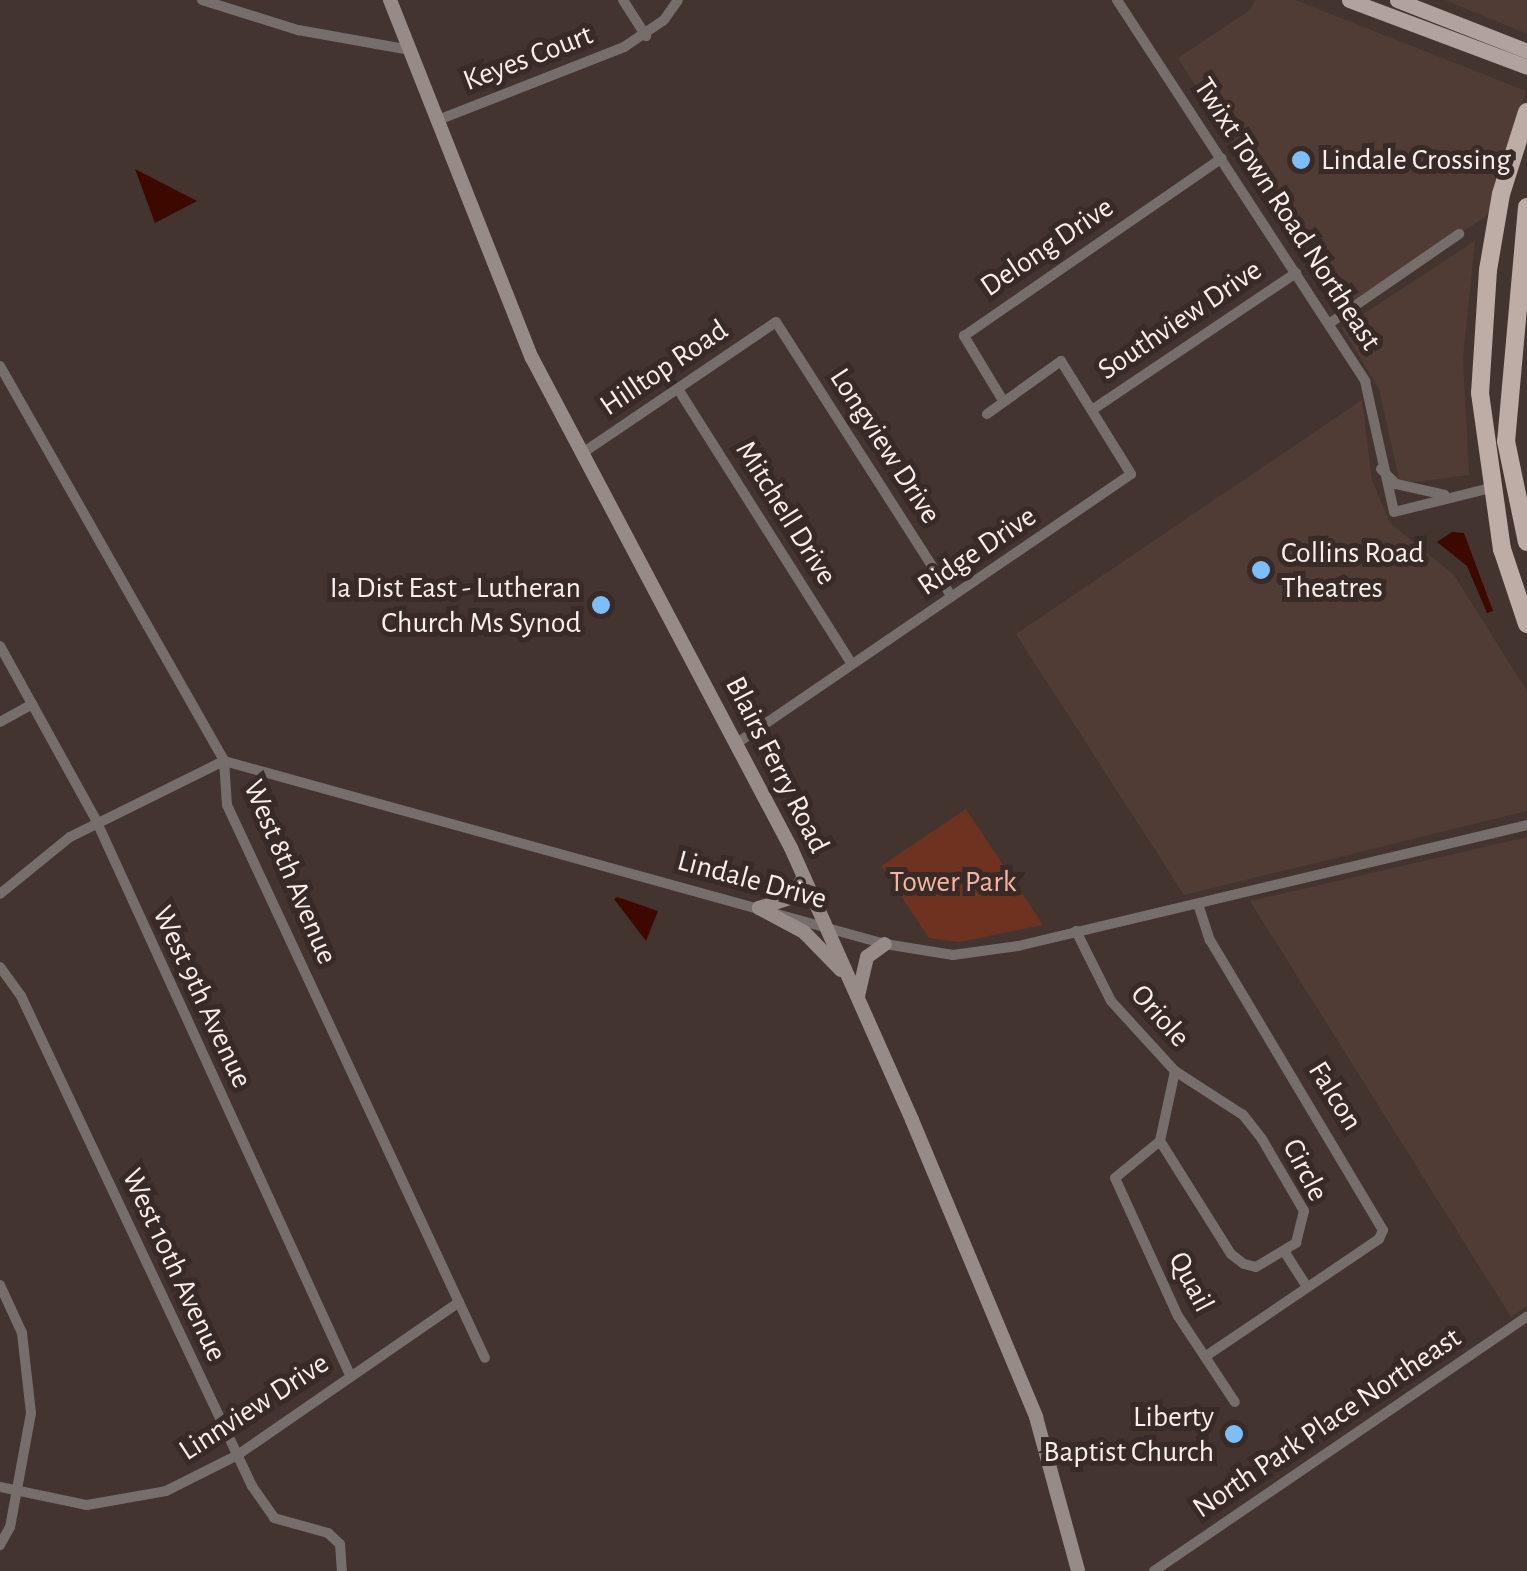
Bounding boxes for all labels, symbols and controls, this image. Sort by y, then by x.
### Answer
street label: Keyes Court [458,17,598,99]
street label: Twixt Town Road Northeast [1185,71,1389,357]
place label: Lindale Crossing [1321,142,1511,178]
marker: Lindale Crossing [1290,149,1312,171]
street label: Delong Drive [974,189,1120,305]
street label: Southview Drive [1091,252,1269,388]
street label: Hilltop Road [593,312,735,424]
street label: Longview Drive [821,362,949,530]
street label: Mitchell Drive [727,434,845,592]
street label: Ridge Drive [911,498,1043,604]
place label: Collins Road Theatres [1281,535,1424,606]
marker: Collins Road Theatres [1250,559,1272,581]
place label: Ia Dist East - Lutheran Church Ms Synod [330,570,581,640]
marker: Ia Dist East - Lutheran Church Ms Synod [590,594,612,616]
street label: Blairs Ferry Road [717,671,837,859]
street label: West 8th Avenue [235,774,345,970]
street label: Lindale Drive [673,843,831,917]
park label: Tower Park [889,864,1017,900]
street label: West 9th Avenue [144,900,260,1094]
street label: Oriole [1123,977,1197,1055]
street label: Falcon [1300,1055,1370,1137]
street label: Circle [1274,1133,1336,1207]
street label: West 10th Avenue [114,1163,234,1367]
street label: Quail [1160,1246,1222,1318]
street label: North Park Place Northeast [1186,1320,1468,1526]
street label: Linnview Drive [172,1345,336,1469]
place label: Liberty Baptist Church [1043,1399,1214,1470]
marker: Liberty Baptist Church [1223,1423,1245,1445]

